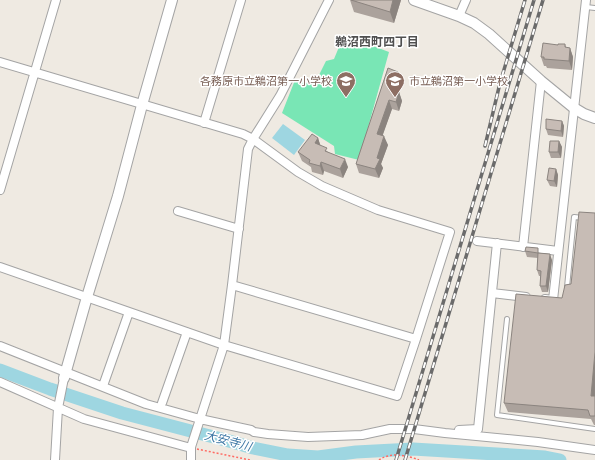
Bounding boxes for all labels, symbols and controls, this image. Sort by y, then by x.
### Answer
district label: 鵜沼西町四丁目 [335,34,419,49]
school or university icon: 各務原市立鵜沼第一小学校 [335,70,357,98]
school or university icon: 市立鵜沼第一小学校 [384,70,406,98]
place label: 各務原市立鵜沼第一小学校 [200,74,332,88]
place label: 市立鵜沼第一小学校 [409,74,508,88]
water label: 大安寺川 [203,427,255,454]

